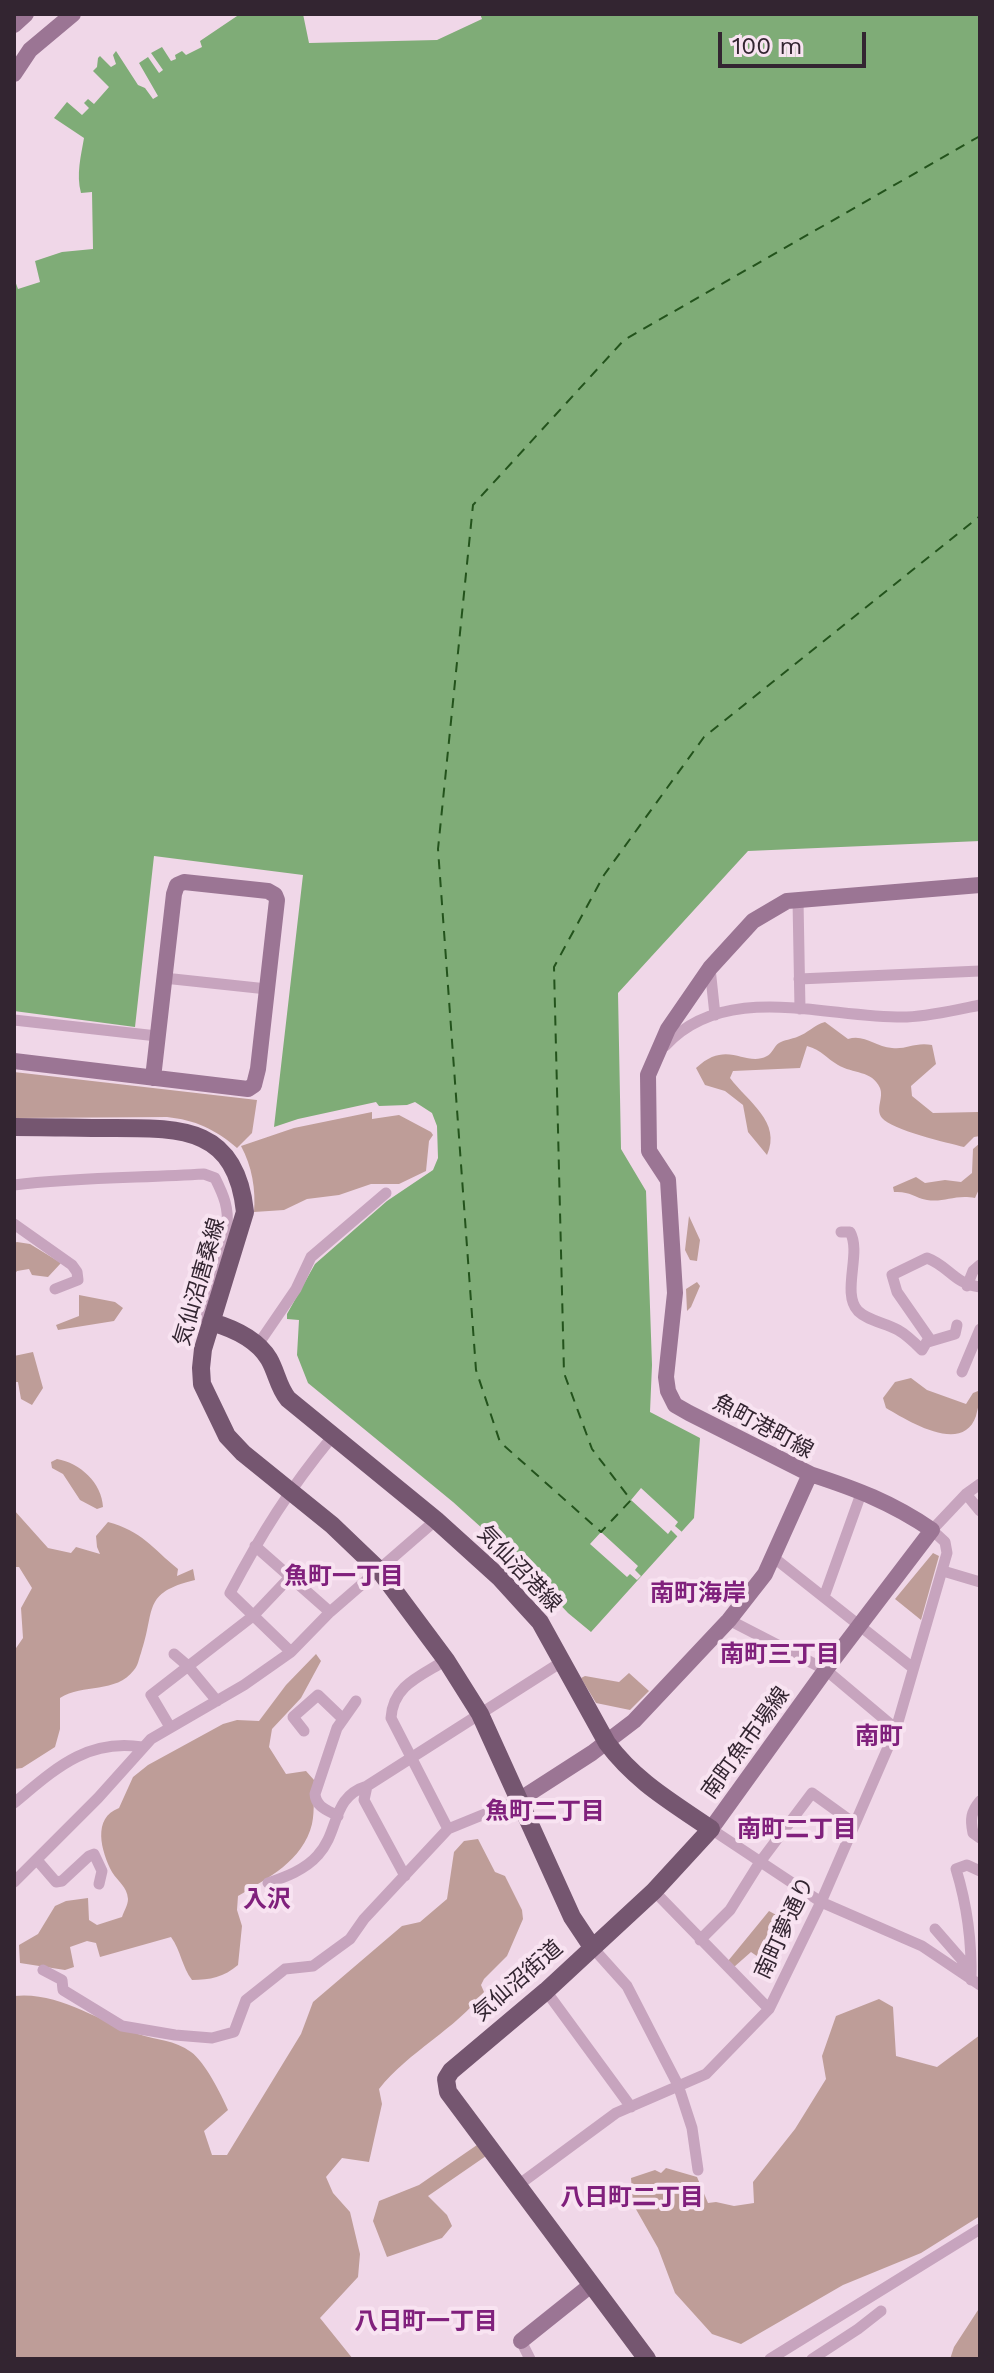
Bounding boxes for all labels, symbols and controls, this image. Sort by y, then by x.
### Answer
scale bar [722,16,870,66]
text: 100 m [732,32,802,60]
street label: 気仙沼唐桑線 [169,1215,231,1349]
street label: 魚町港町線 [708,1390,818,1464]
street label: 気仙沼港線 [471,1520,567,1618]
district label: 魚町一丁目 [284,1563,404,1591]
district label: 南町海岸 [650,1580,746,1608]
district label: 南町三丁目 [720,1641,840,1669]
street label: 南町魚市場線 [697,1682,795,1804]
district label: 南町 [855,1723,903,1751]
district label: 魚町二丁目 [485,1798,605,1826]
district label: 南町二丁目 [737,1816,857,1844]
street label: 南町夢通り [750,1873,820,1983]
district label: 入沢 [243,1886,291,1914]
street label: 気仙沼街道 [468,1935,568,2027]
district label: 八日町二丁目 [560,2184,704,2212]
district label: 八日町一丁目 [354,2308,498,2336]

